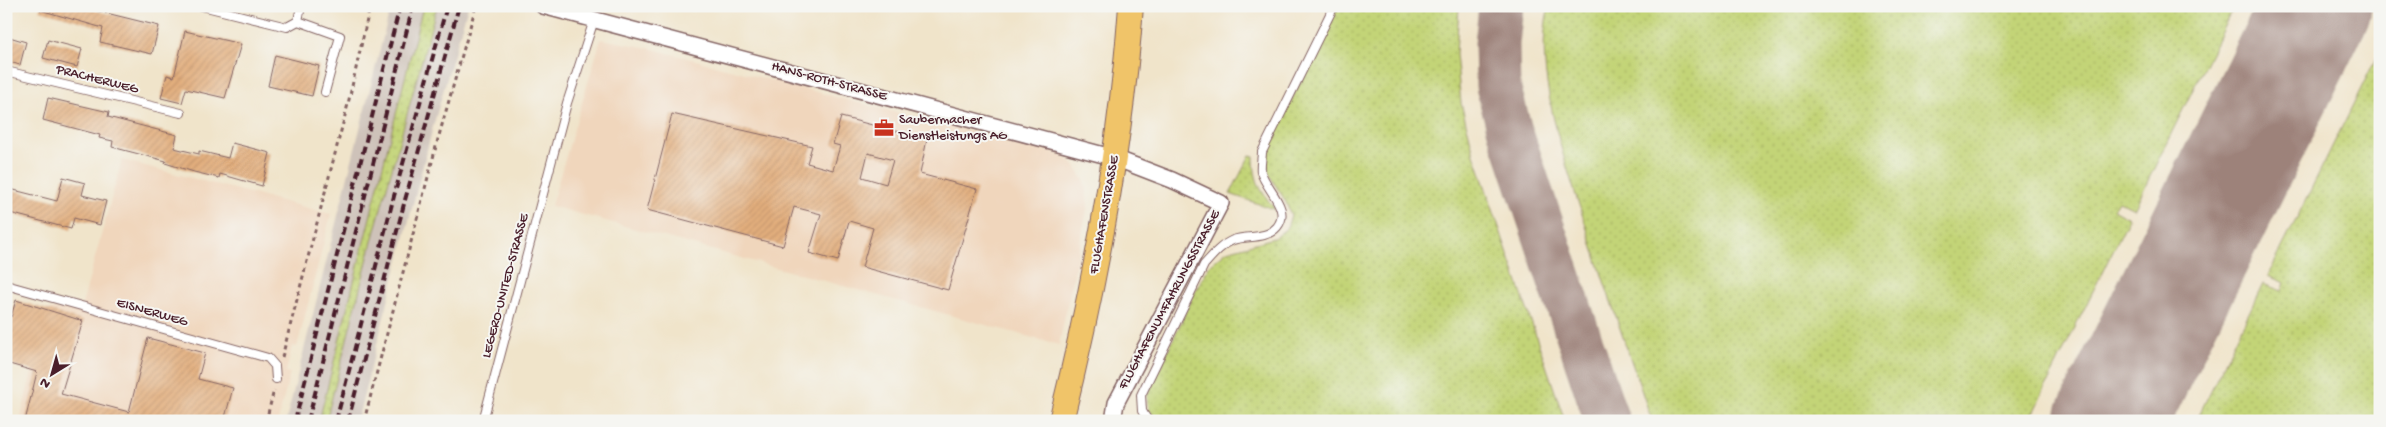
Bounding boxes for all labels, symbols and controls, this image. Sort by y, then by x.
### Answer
street label: HANS-ROTH-STRASSE [769,58,890,106]
street label: PRACHERWEG [53,61,141,99]
place label: Saubermacher Dienstleistungs AG [898,112,1008,145]
office icon: Saubermacher Dienstleistungs AG [873,117,895,139]
street label: FLUGHAFENSTRASSE [1086,153,1124,276]
street label: FLUGHAFENUMFAHRUNGSSTRASSE [1115,206,1225,394]
street label: LEGERO-UNITED-STRASSE [479,211,534,360]
street label: EISNERWEG [114,295,191,332]
north arrow [28,350,78,400]
text: N [37,373,54,392]

